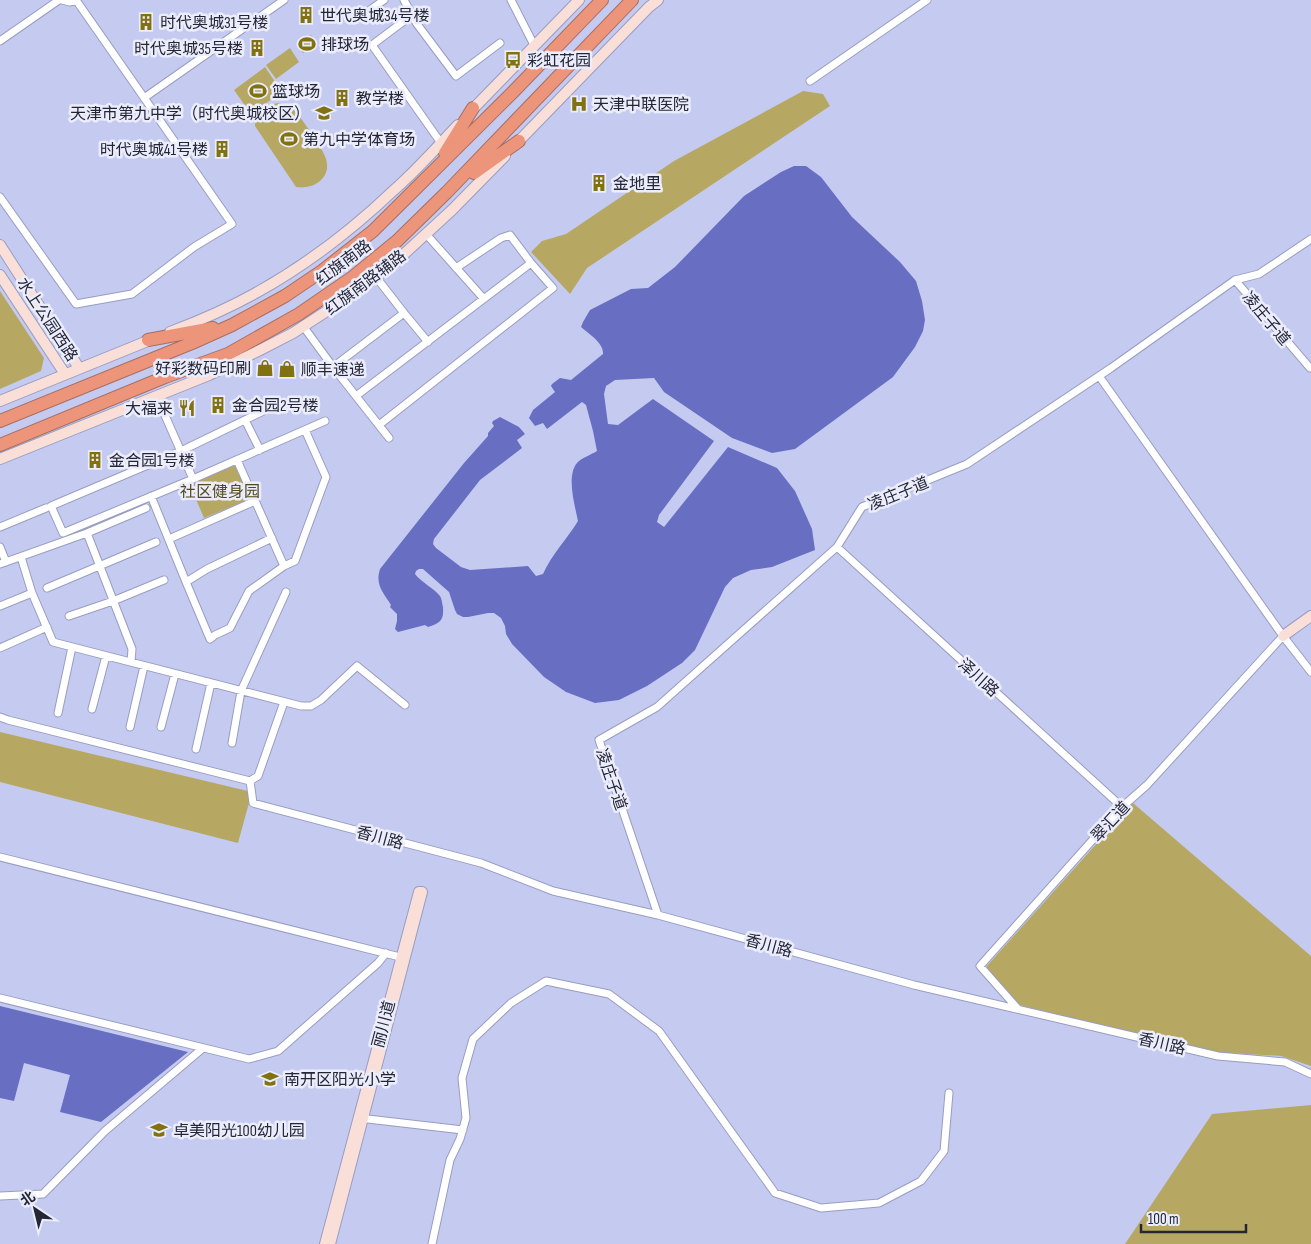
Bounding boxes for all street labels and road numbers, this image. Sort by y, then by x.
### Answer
street label: 红旗南路 [313,236,375,290]
street label: 红旗南路辅路 [322,247,410,320]
street label: 水上公园西路 [13,274,81,365]
street label: 凌庄子道 [1238,288,1294,350]
street label: 凌庄子道 [865,474,932,515]
street label: 泽川路 [954,655,1002,701]
street label: 凌庄子道 [591,746,630,813]
street label: 翠汇道 [1088,798,1134,846]
street label: 香川路 [354,823,405,854]
street label: 香川路 [743,931,794,962]
street label: 丽川道 [369,999,400,1050]
street label: 香川路 [1136,1030,1187,1059]

